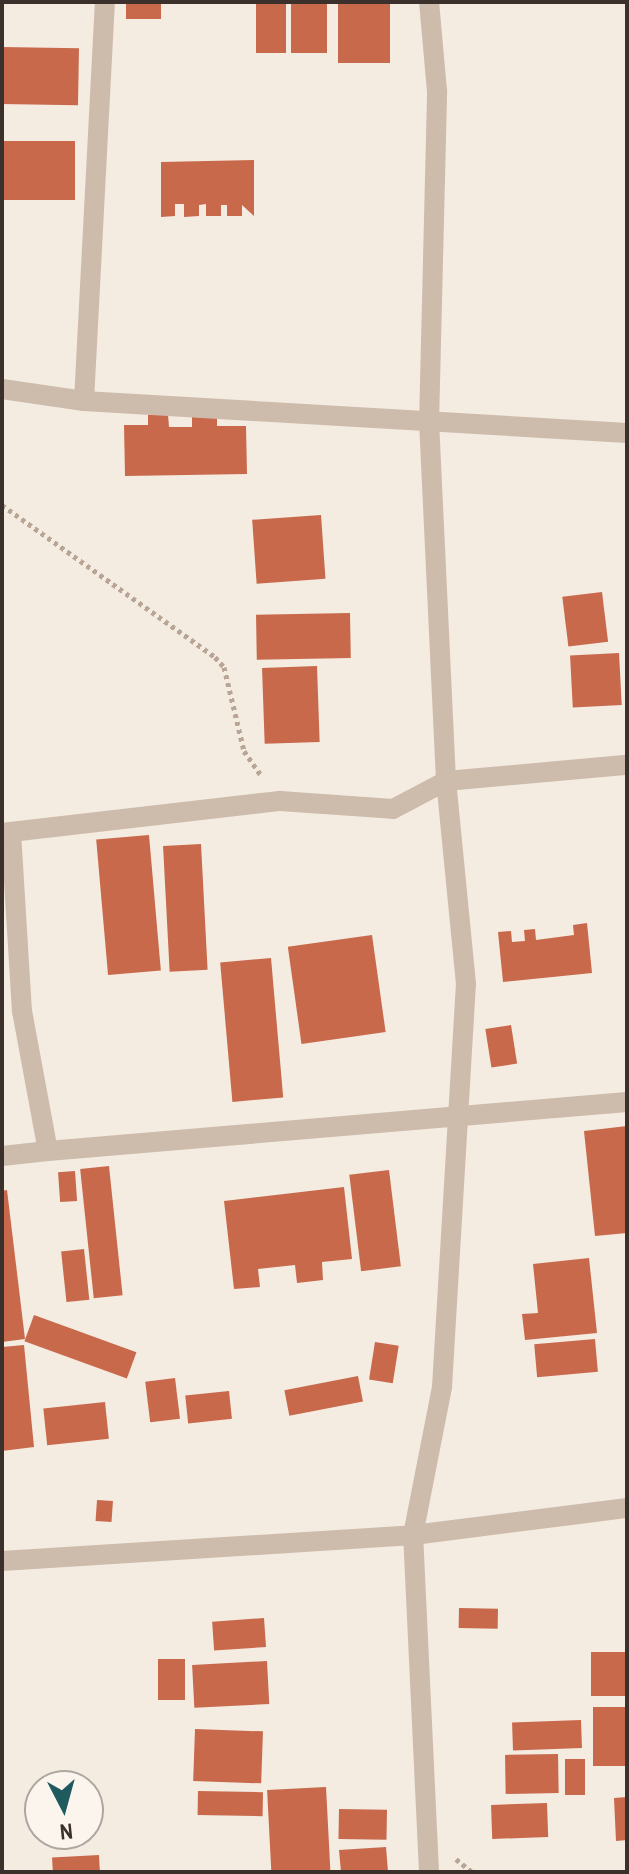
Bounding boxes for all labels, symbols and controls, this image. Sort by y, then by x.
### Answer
north arrow [24,1770,104,1850]
text: N [58,1816,74,1847]

